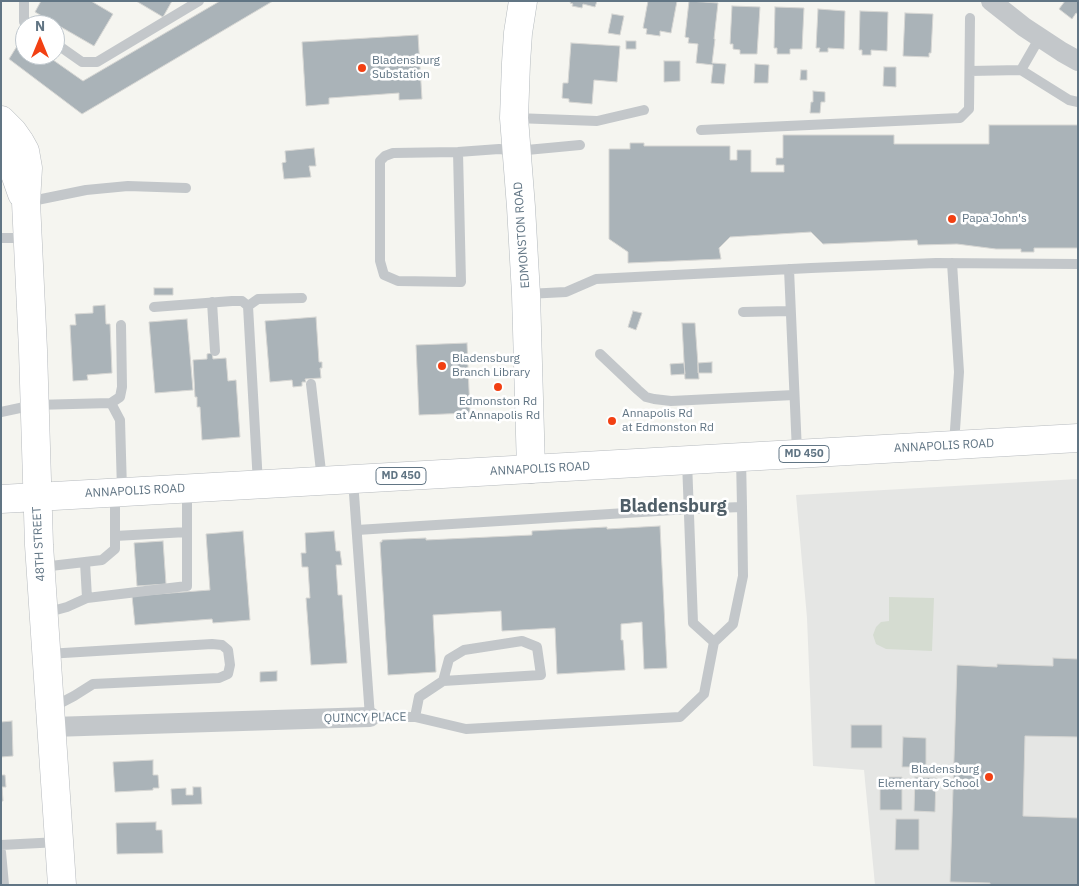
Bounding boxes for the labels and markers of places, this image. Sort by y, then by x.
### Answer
place label: Bladensburg Substation [372,54,440,82]
marker: Bladensburg Substation [356,62,368,74]
place label: Papa John's [962,212,1027,226]
marker: Papa John's [946,213,958,225]
place label: Bladensburg Branch Library [452,352,530,380]
marker: Bladensburg Branch Library [436,360,448,372]
marker: Edmonston Rd at Annapolis Rd [492,381,504,393]
place label: Edmonston Rd at Annapolis Rd [456,395,540,423]
place label: Annapolis Rd at Edmonston Rd [622,407,714,435]
marker: Annapolis Rd at Edmonston Rd [606,415,618,427]
place label: Bladensburg Elementary School [878,763,979,791]
marker: Bladensburg Elementary School [983,771,995,783]

